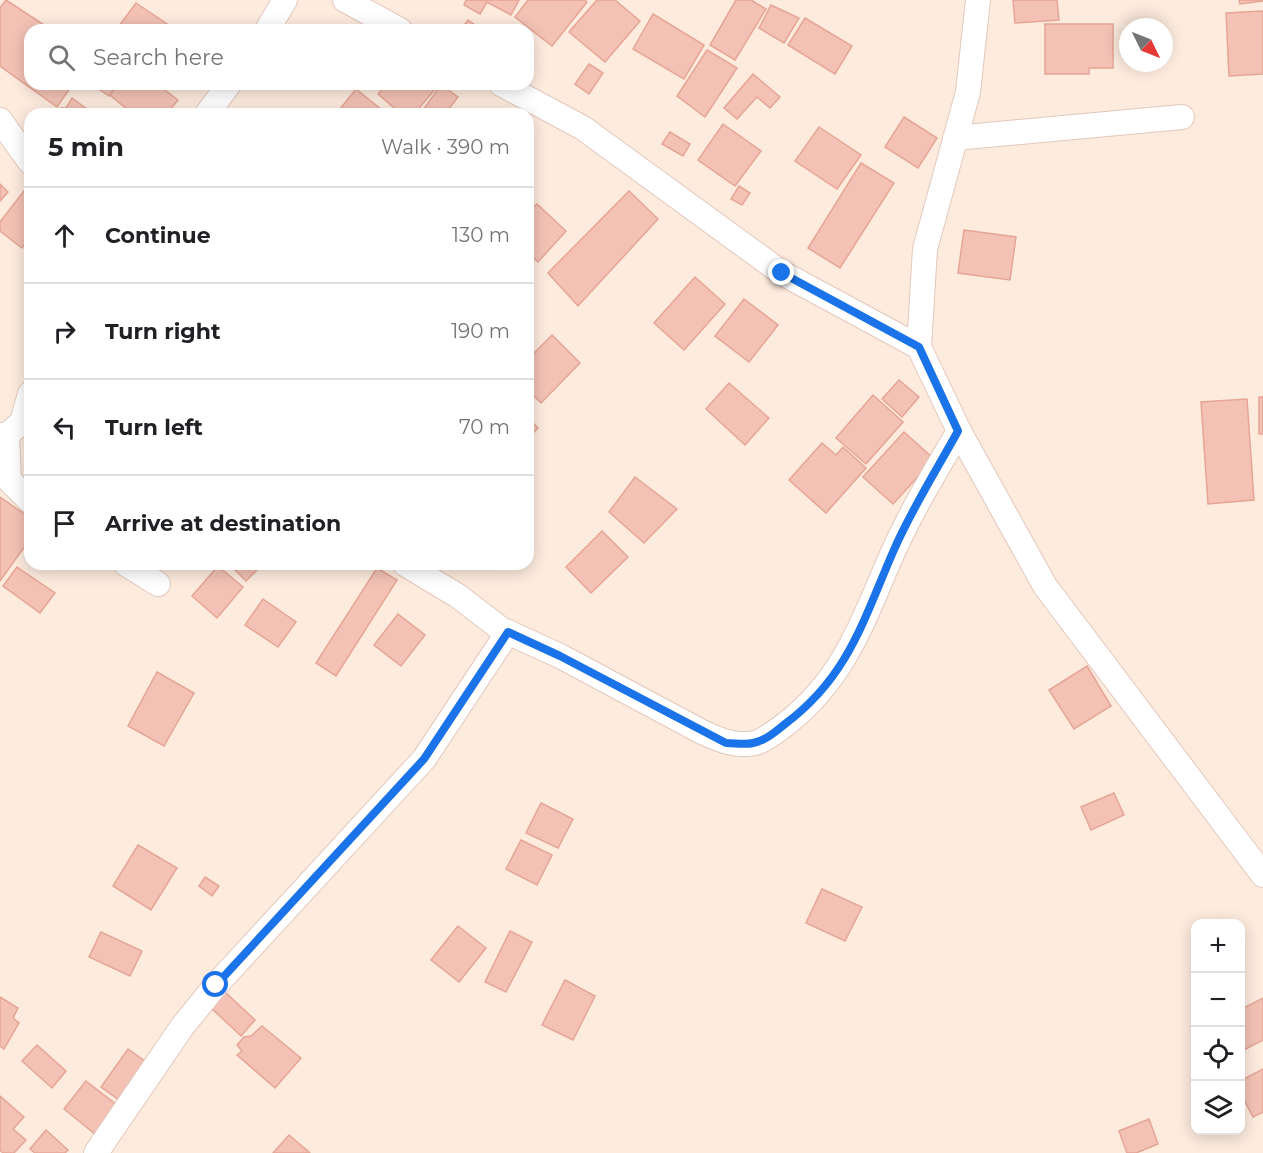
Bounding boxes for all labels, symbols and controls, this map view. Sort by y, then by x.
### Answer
north arrow [1119,18,1173,72]
search box [24,24,534,90]
icon: search [45,41,78,74]
text: Search here [93,44,224,71]
text: 5 min [48,131,124,163]
text: Walk · 390 m [381,135,510,159]
icon: ahead [48,219,81,252]
text: Continue [105,222,211,249]
text: 130 m [452,223,510,247]
route end [768,259,794,285]
icon: right [48,315,81,348]
text: Turn right [105,318,220,345]
text: 190 m [451,319,510,343]
icon: left [48,411,81,444]
text: Turn left [105,414,203,441]
text: 70 m [459,415,510,439]
icon: arrive [48,507,81,540]
text: Arrive at destination [105,510,341,537]
map controls [1191,919,1245,1135]
button: + [1191,919,1245,973]
route start [202,971,228,997]
button: − [1191,973,1245,1027]
button: locate [1191,1027,1245,1081]
button: layers [1191,1081,1245,1135]

